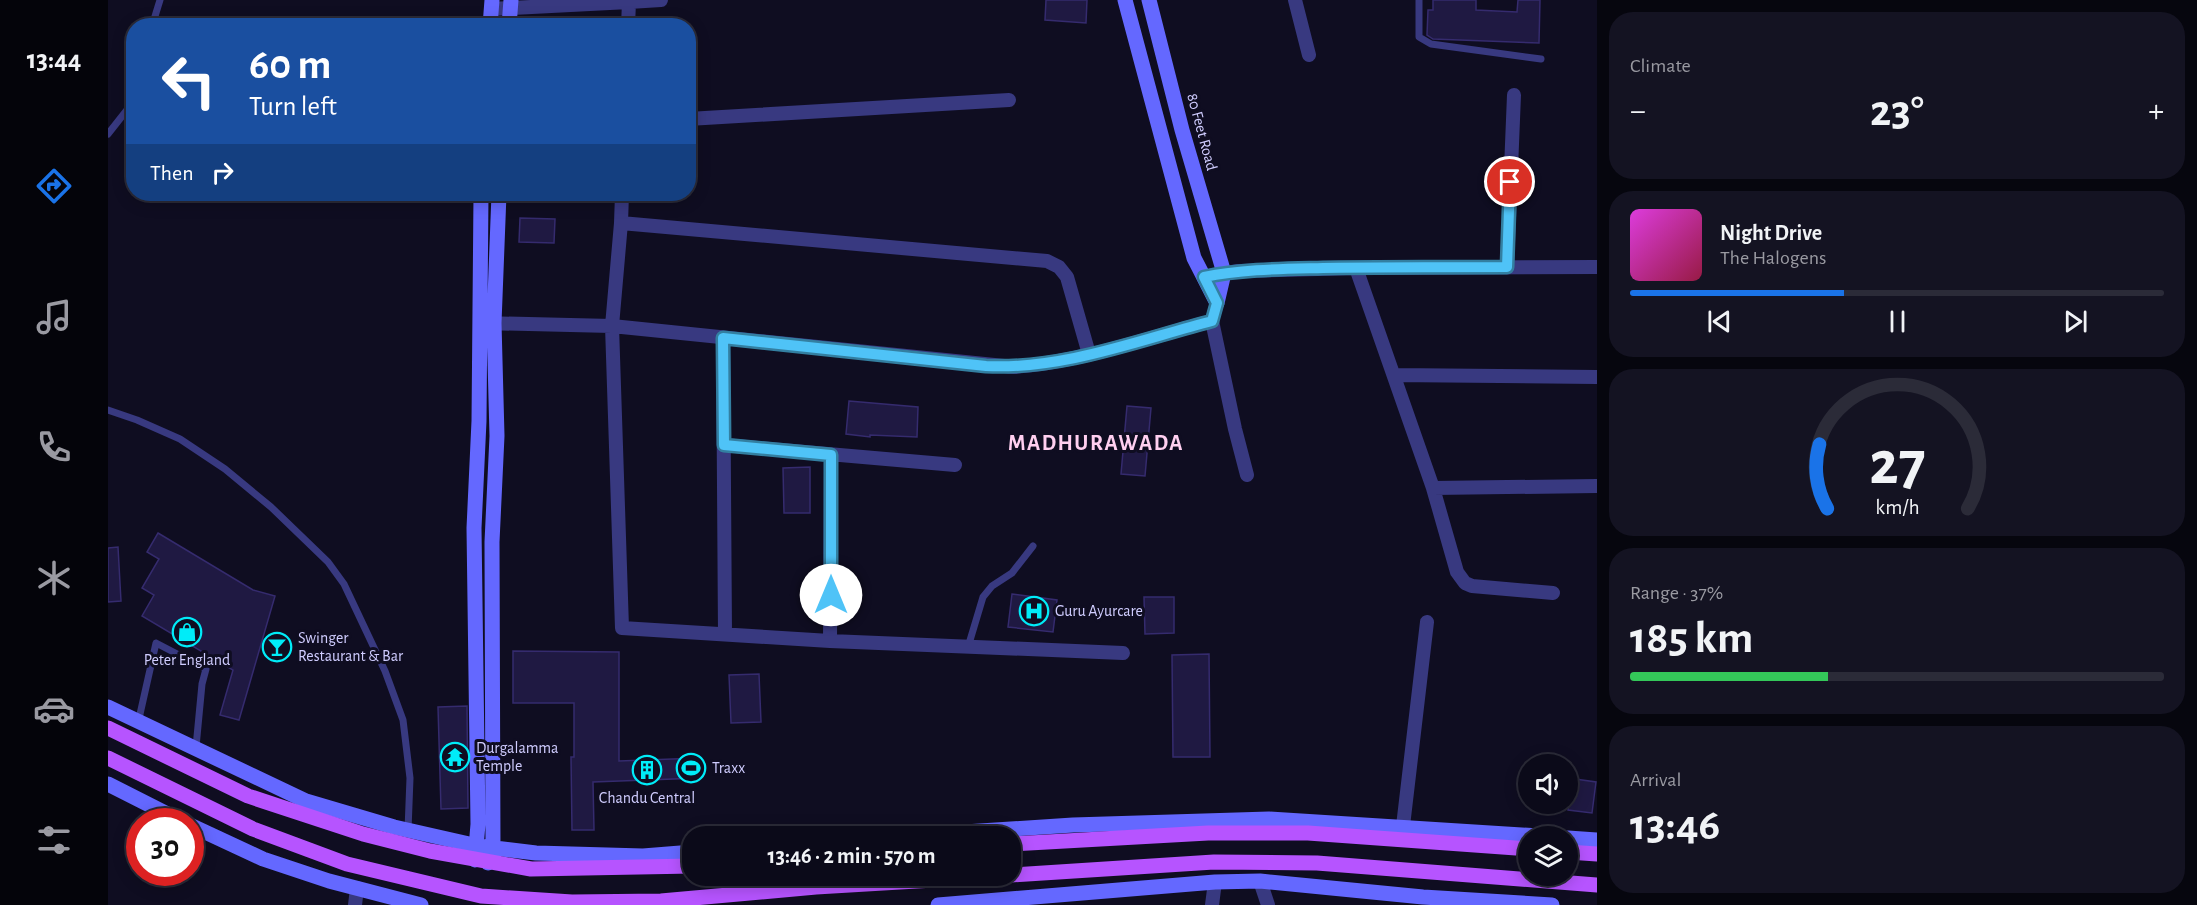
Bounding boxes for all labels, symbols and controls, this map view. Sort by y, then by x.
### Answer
icon: left [150,42,228,120]
text: 60 m [249,44,331,86]
text: 13:44 [27,46,81,73]
text: Climate [1630,56,1691,76]
text: 23° [1870,89,1924,134]
street label: 80 Feet Road [1184,92,1220,172]
text: Turn left [249,93,337,120]
text: − [1630,95,1646,128]
text: + [2148,95,2164,128]
icon: right [206,156,239,189]
pin [1484,156,1535,207]
text: Then [150,162,194,184]
icon: directions [33,165,75,207]
icon: arrive [1493,165,1526,198]
text: Night Drive [1720,222,1822,244]
text: The Halogens [1720,248,1826,268]
icon: music [33,296,75,338]
icon: previous [1703,305,1736,338]
icon: pause [1881,305,1914,338]
icon: next [2059,305,2092,338]
icon: phone [33,426,75,468]
district label: MADHURAWADA [1008,432,1184,454]
text: 27 [1869,434,1925,496]
text: km/h [1875,498,1919,519]
icon: climate [33,557,75,599]
position arrow [799,563,863,627]
text: Range · 37% [1630,583,1723,603]
hospital icon: Guru Ayurcare [1018,595,1050,627]
place label: Guru Ayurcare [1055,603,1143,620]
shop icon: Peter England [171,616,203,648]
text: 185 km [1630,616,1753,661]
place label: Swinger Restaurant & Bar [298,630,404,664]
bar icon: Swinger Restaurant & Bar [261,631,293,663]
place label: Peter England [144,652,230,668]
icon: car [33,688,75,730]
place label: Durgalamma Temple [476,740,559,774]
temple icon: Durgalamma Temple [439,741,471,773]
sports icon: Traxx [675,752,707,784]
building icon: Chandu Central [631,754,663,786]
map controls [1518,754,1578,886]
button: sound [1518,754,1578,814]
place label: Traxx [712,760,745,776]
text: Arrival [1630,770,1681,790]
place label: Chandu Central [599,790,695,806]
text: 13:46 [1630,803,1720,848]
speed limit sign: 30 [126,808,204,886]
icon: filters [33,819,75,861]
button: layers [1518,826,1578,886]
text: 13:46 · 2 min · 570 m [768,845,935,867]

